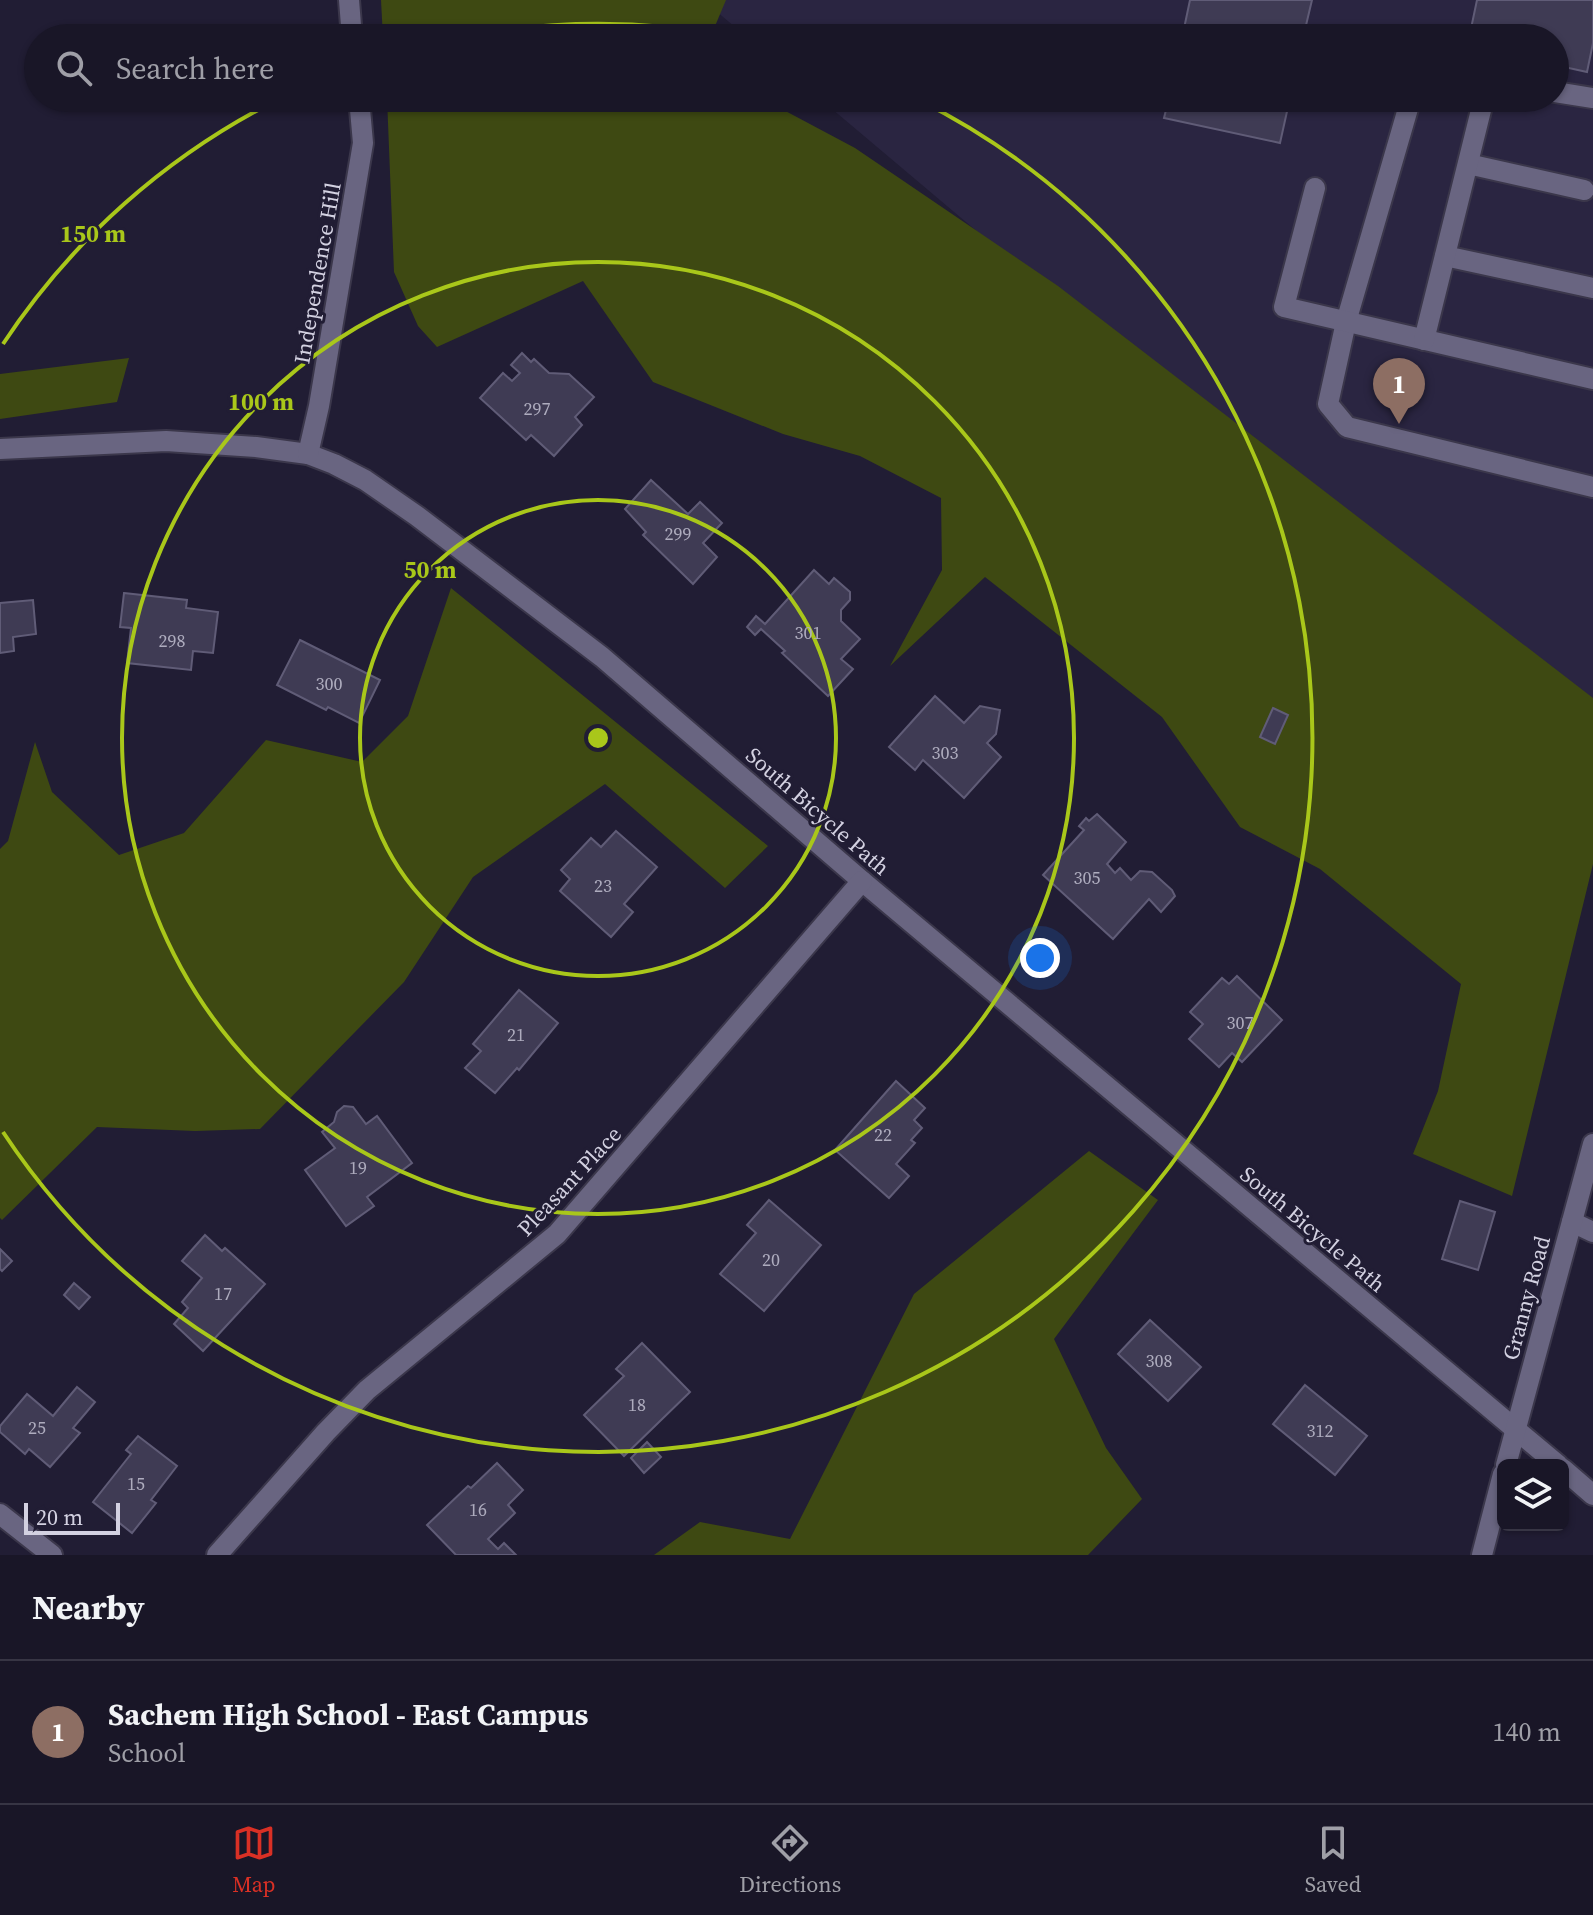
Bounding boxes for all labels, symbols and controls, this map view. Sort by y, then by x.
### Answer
search box [24,24,1569,112]
icon: search [52,46,96,90]
text: Search here [116,48,274,89]
street label: Independence Hill [286,180,348,366]
text: 150 m [60,217,126,250]
pin: 1 [1373,358,1425,424]
text: 100 m [228,385,294,418]
house number: 297 [524,396,551,421]
house number: 299 [665,521,692,546]
text: 50 m [404,553,457,586]
house number: 301 [795,620,822,645]
house number: 298 [159,628,186,653]
house number: 300 [316,671,343,696]
centre of rings [584,724,612,752]
street label: South Bicycle Path [740,740,896,882]
house number: 303 [932,740,959,765]
house number: 305 [1074,865,1101,890]
house number: 23 [594,873,612,898]
your location [1020,938,1060,978]
house number: 307 [1227,1010,1254,1035]
house number: 21 [507,1022,525,1047]
street label: Pleasant Place [510,1119,628,1243]
house number: 22 [874,1122,892,1147]
house number: 19 [349,1155,367,1180]
street label: South Bicycle Path [1234,1159,1392,1299]
street label: Granny Road [1495,1232,1557,1363]
house number: 20 [762,1247,780,1272]
house number: 17 [214,1281,232,1306]
house number: 308 [1146,1348,1173,1373]
house number: 18 [628,1392,646,1417]
house number: 25 [28,1415,46,1440]
house number: 312 [1307,1418,1334,1443]
map controls [1497,1459,1569,1531]
button: layers [1497,1459,1569,1531]
house number: 15 [127,1471,145,1496]
house number: 16 [469,1497,487,1522]
scale bar [24,1499,120,1535]
text: 20 m [36,1502,83,1532]
text: Nearby [32,1584,145,1630]
text: Sachem High School - East Campus [108,1694,588,1735]
text: 1 [51,1714,65,1750]
text: 140 m [1493,1714,1561,1750]
text: School [108,1735,185,1771]
tab: Map [232,1821,276,1899]
tab: Directions [739,1821,841,1899]
tab: Saved [1305,1821,1361,1899]

